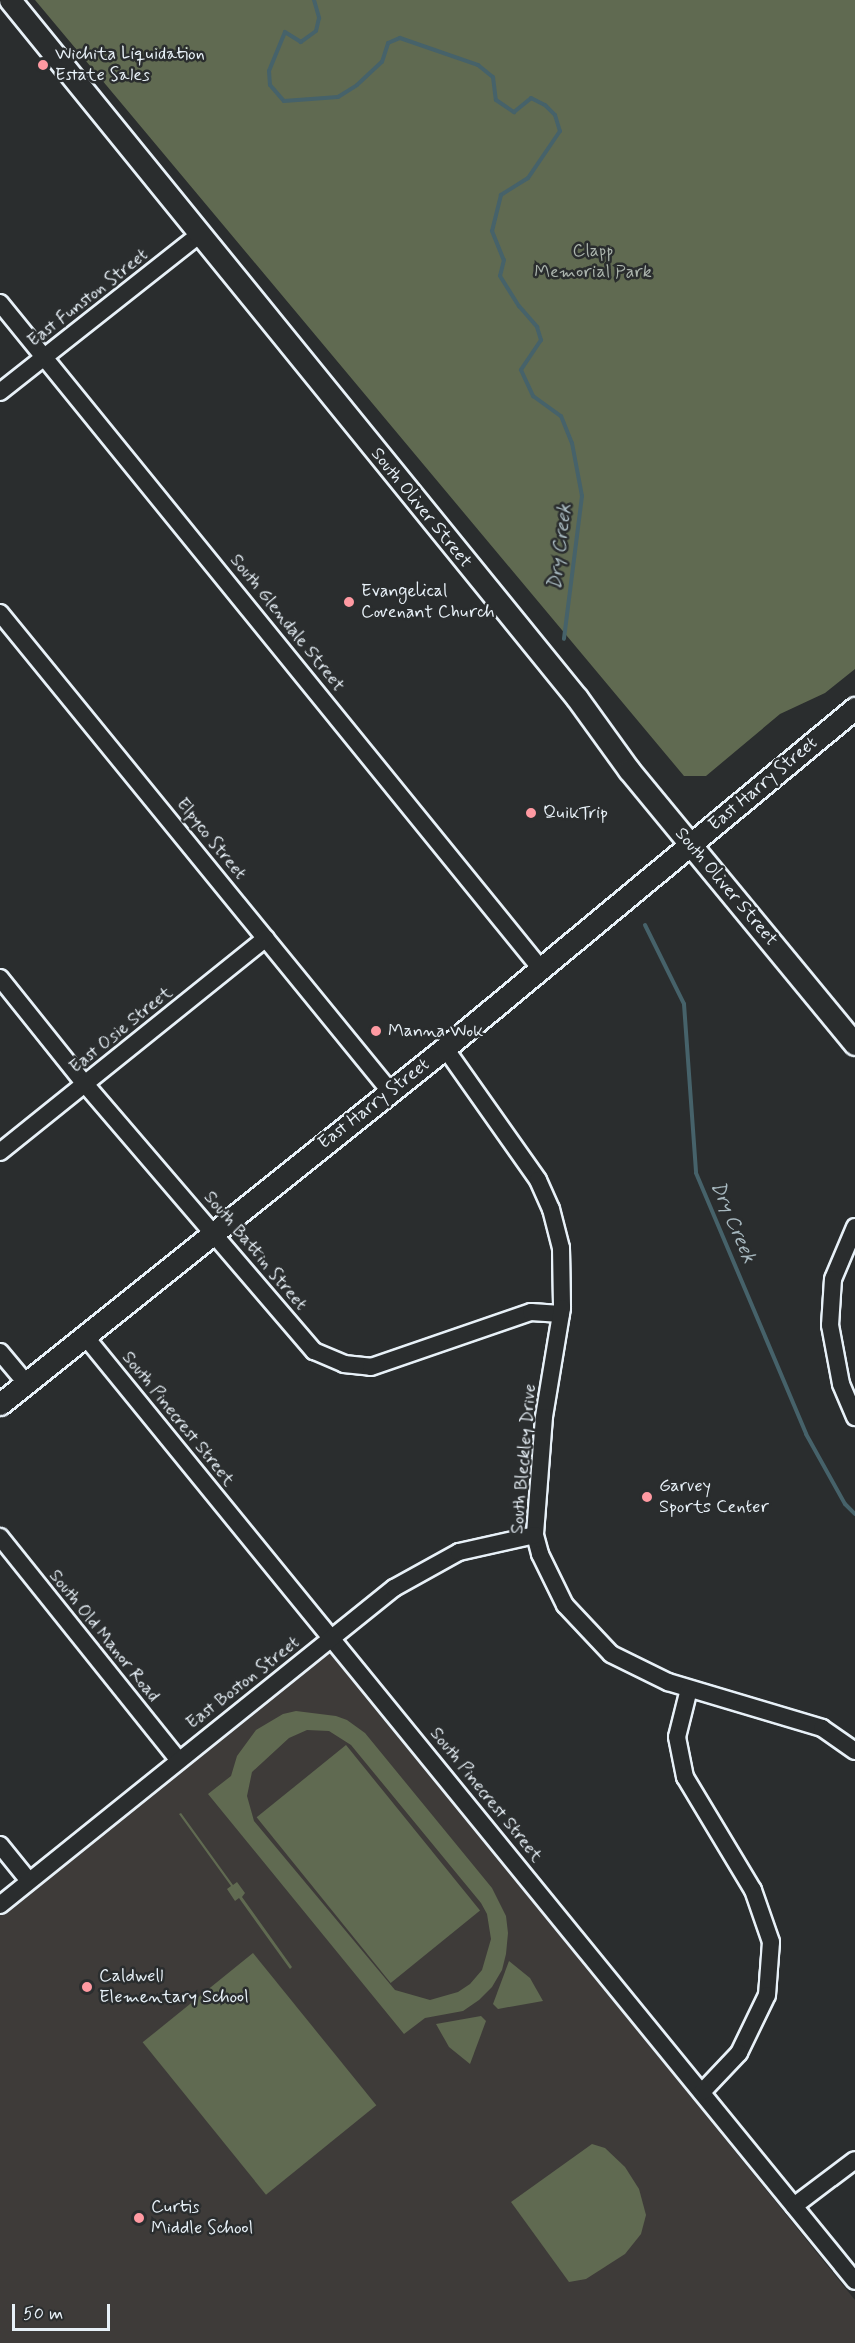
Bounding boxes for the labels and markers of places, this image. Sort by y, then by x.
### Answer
place label: Wichita Liquidation Estate Sales [55,44,203,86]
marker: Wichita Liquidation Estate Sales [36,58,50,72]
place label: Evangelical Covenant Church [361,581,495,624]
marker: Evangelical Covenant Church [342,595,356,609]
place label: QuikTrip [543,802,608,824]
marker: QuikTrip [524,806,538,820]
place label: Manna Wok [388,1020,484,1042]
marker: Manna Wok [369,1024,383,1038]
place label: Garvey Sports Center [659,1476,772,1518]
marker: Garvey Sports Center [640,1490,654,1504]
place label: Caldwell Elementary School [99,1966,249,2008]
marker: Caldwell Elementary School [80,1980,94,1994]
place label: Curtis Middle School [151,2197,254,2240]
marker: Curtis Middle School [132,2211,146,2225]

